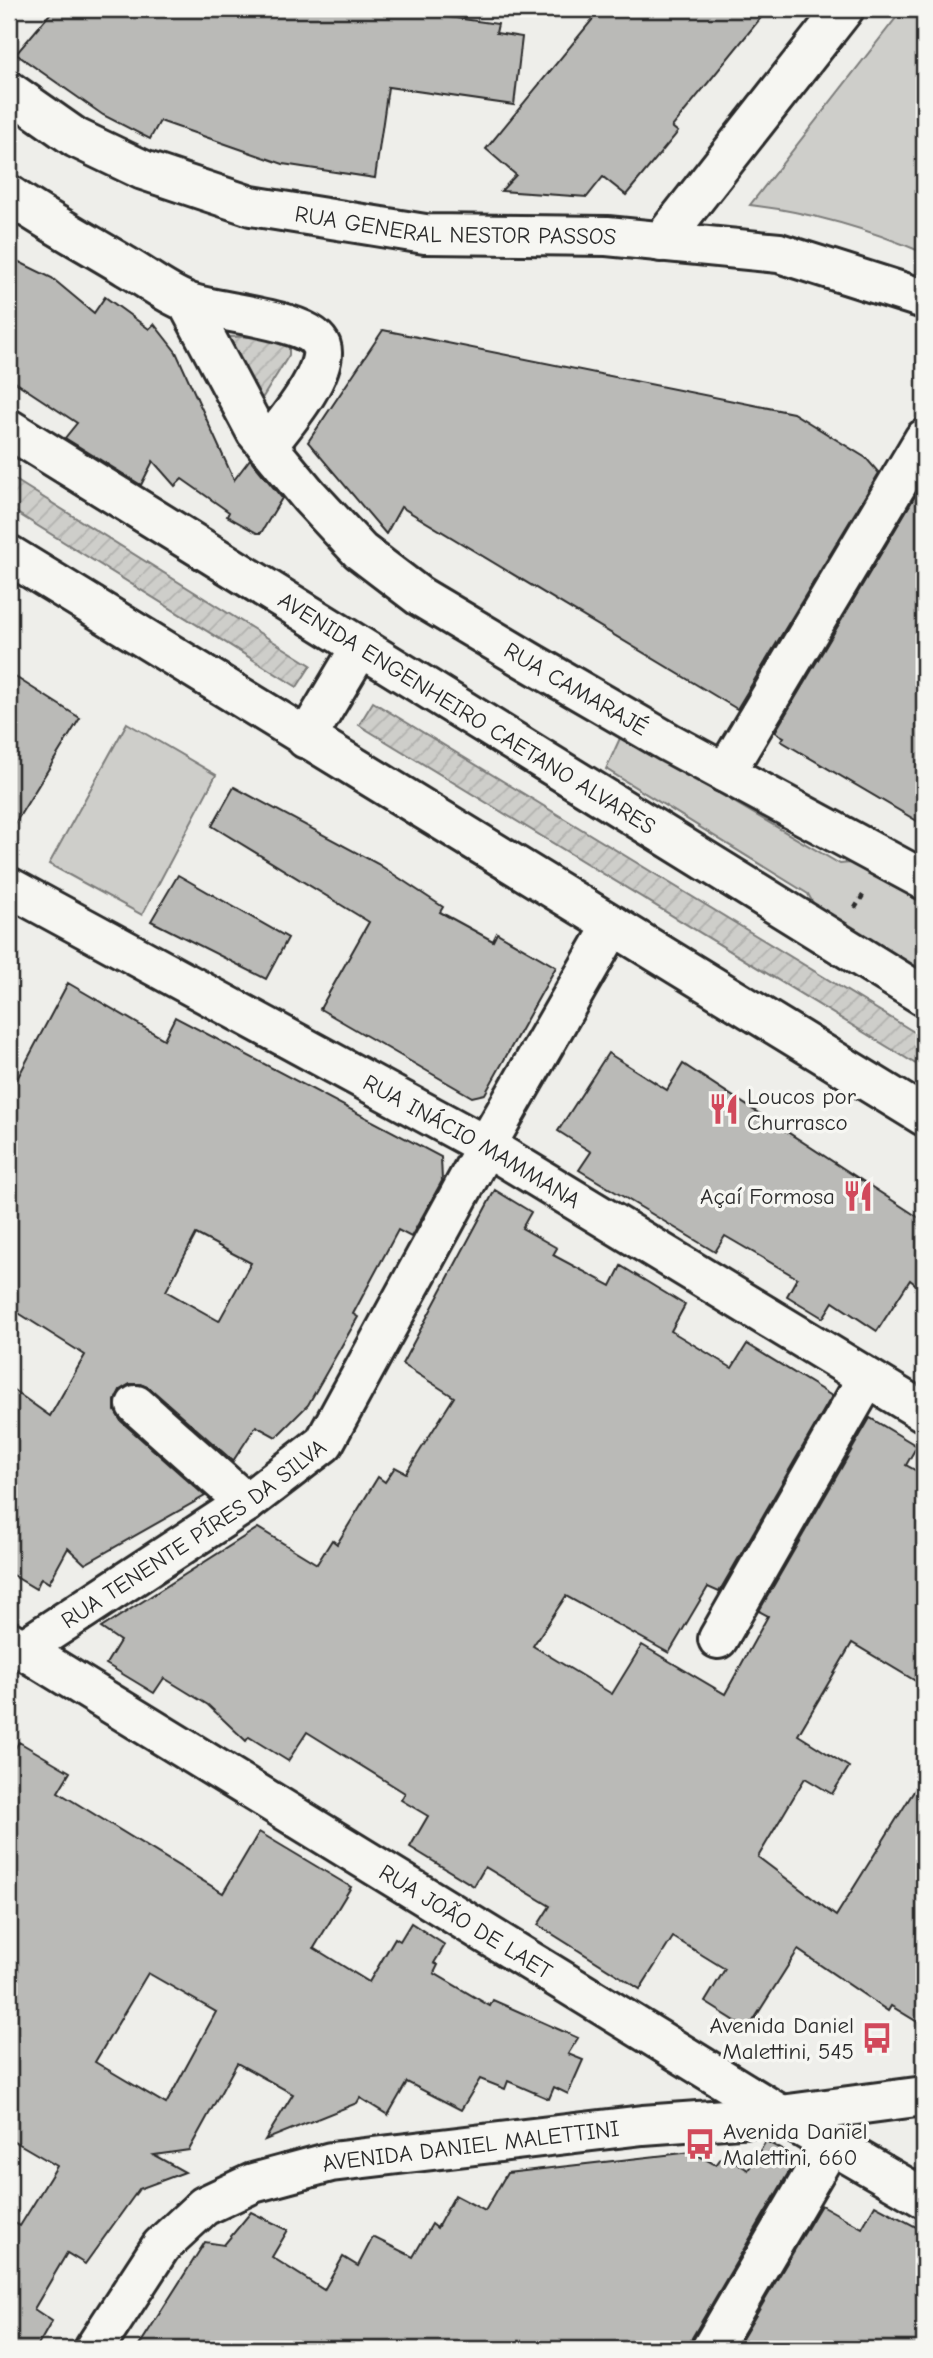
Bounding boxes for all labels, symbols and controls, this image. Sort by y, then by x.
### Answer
street label: RUA GENERAL NESTOR PASSOS [293,200,618,250]
street label: AVENIDA ENGENHEIRO CAETANO ALVARES [274,586,661,840]
street label: RUA CAMARAJÉ [499,636,653,741]
street label: RUA INÁCIO MAMMANA [359,1068,585,1214]
place label: Loucos por Churrasco [747,1083,857,1136]
restaurant icon: Loucos por Churrasco [707,1092,741,1126]
restaurant icon: Açaí Formosa [841,1179,875,1213]
place label: Açaí Formosa [700,1183,835,1210]
street label: RUA TENENTE PÍRES DA SILVA [56,1433,331,1634]
street label: RUA JOÃO DE LAET [374,1858,557,1985]
place label: Avenida Daniel Malettini, 545 [709,2012,854,2065]
bus stop icon: Avenida Daniel Malettini, 545 [860,2021,894,2055]
street label: AVENIDA DANIEL MALETTINI [319,2114,621,2177]
place label: Avenida Daniel Malettini, 660 [723,2118,868,2171]
bus stop icon: Avenida Daniel Malettini, 660 [683,2127,717,2161]

